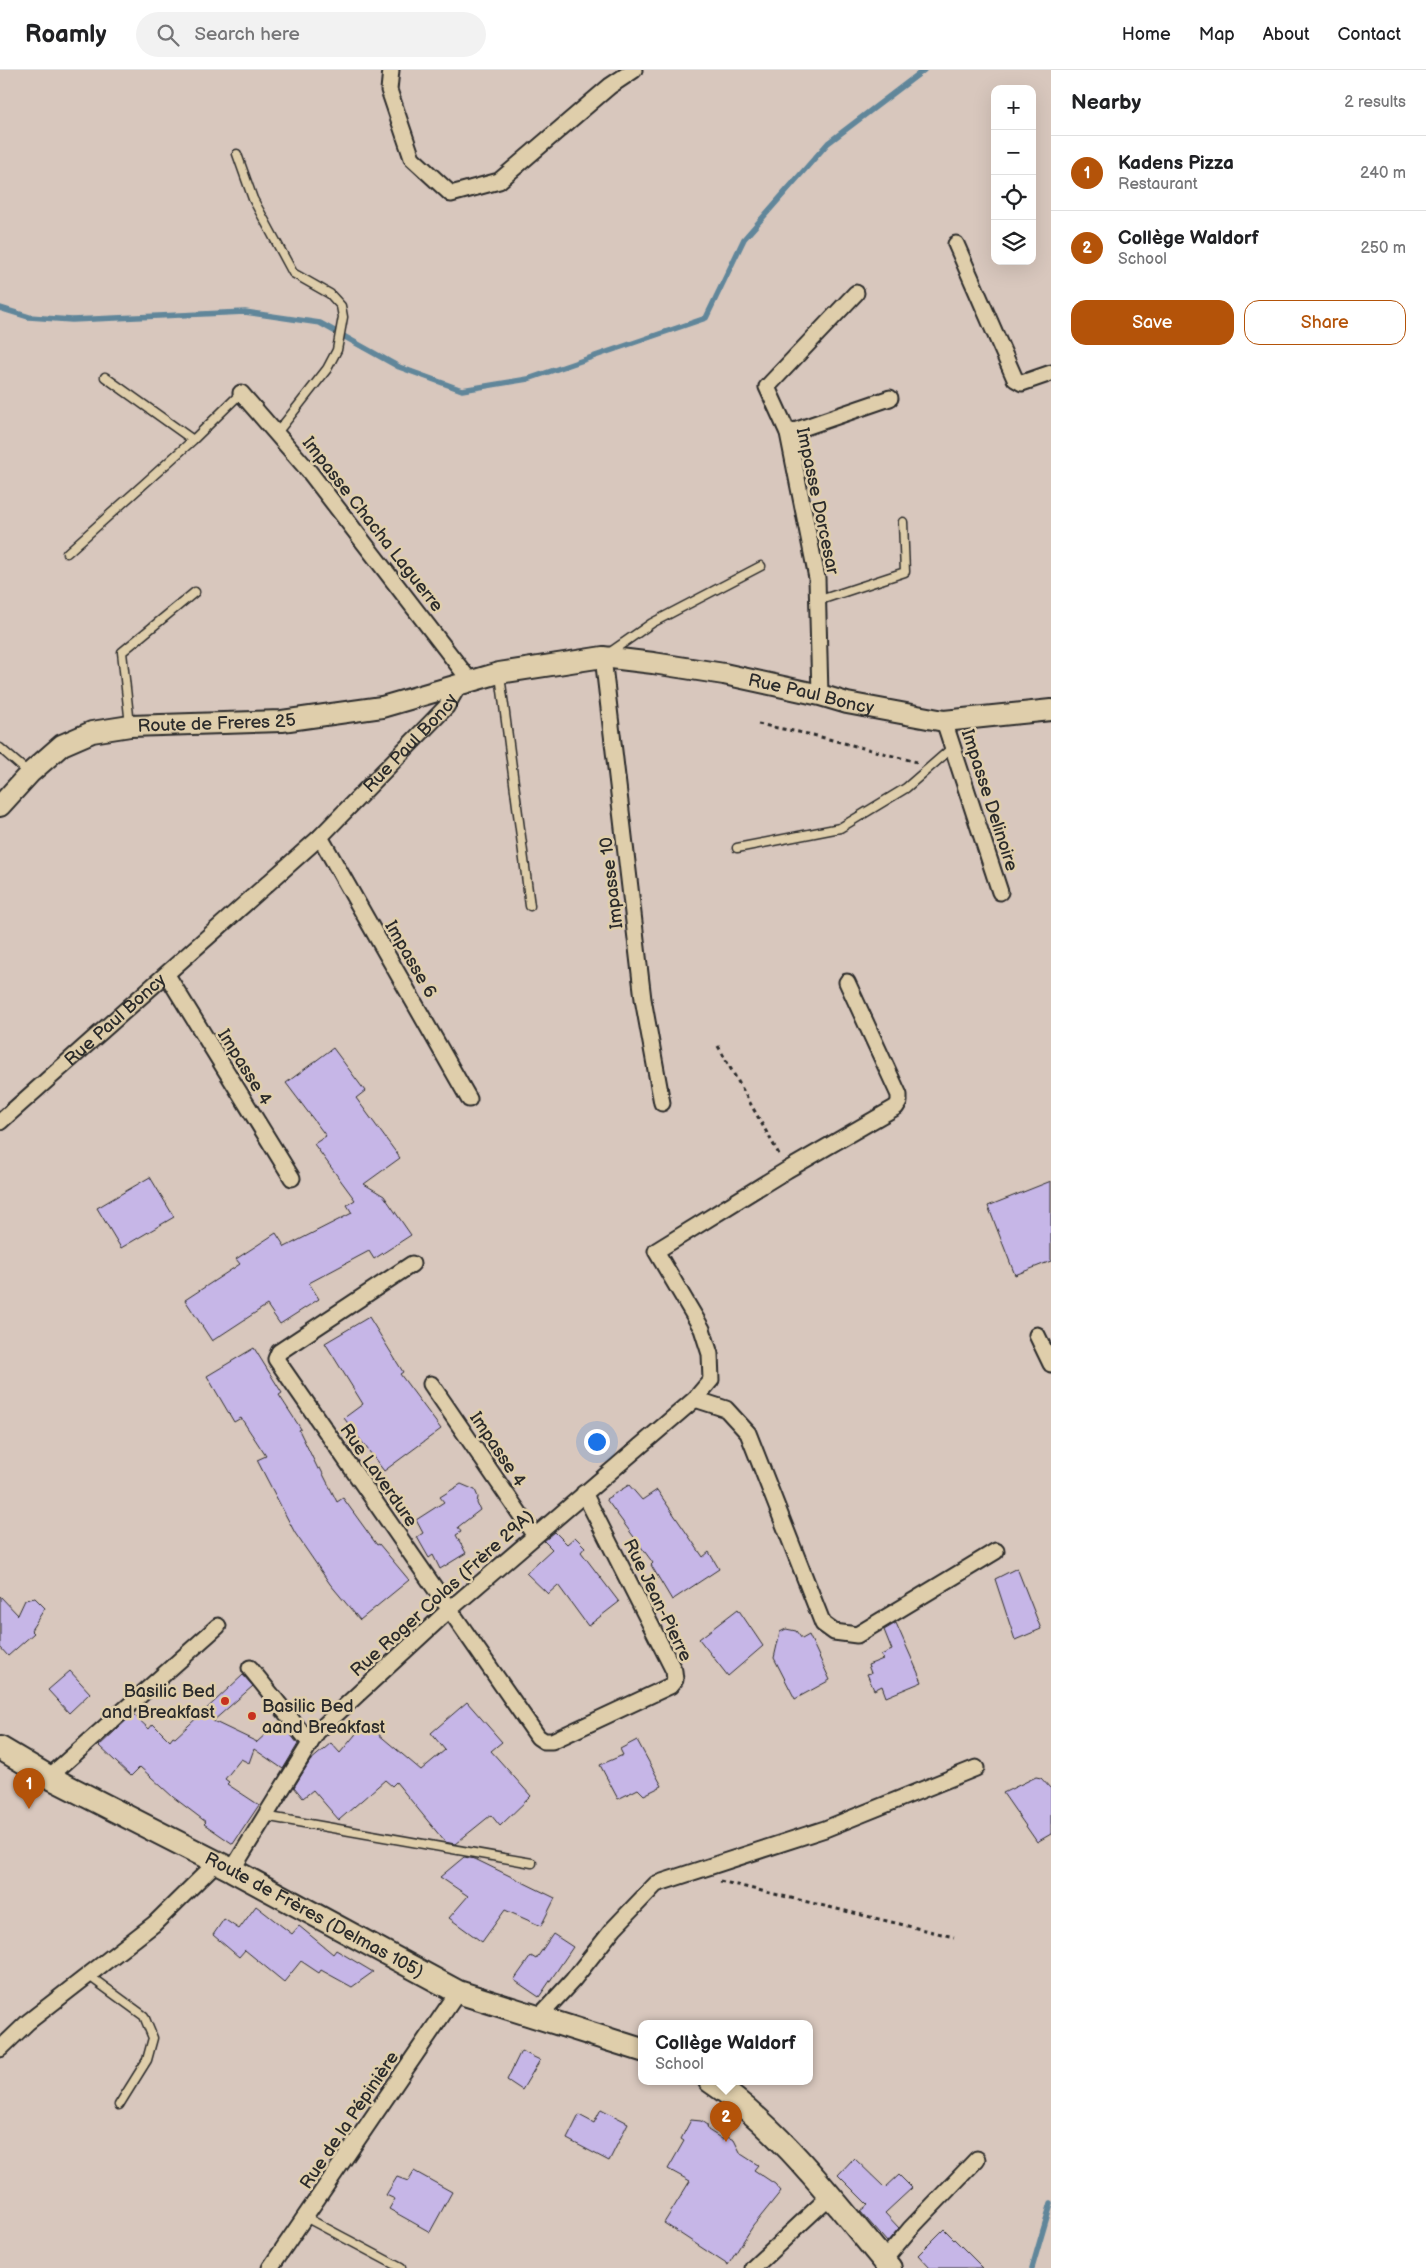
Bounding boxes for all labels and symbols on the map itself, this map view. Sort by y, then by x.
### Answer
street label: Impasse Dorcesar [792,426,843,577]
street label: Impasse Chacha Laguerre [298,433,448,616]
street label: Rue Paul Boncy [746,670,876,719]
street label: Rue Paul Boncy [359,689,463,797]
street label: Route de Freres 25 [137,709,297,737]
street label: Impasse Delinoire [957,727,1022,874]
street label: Impasse 10 [595,836,628,930]
street label: Impasse 6 [380,917,441,1002]
street label: Rue Paul Boncy [60,969,171,1071]
street label: Impasse 4 [213,1025,276,1109]
street label: Impasse 4 [465,1408,530,1491]
street label: Rue Laverdure [335,1420,422,1531]
your location [584,1429,610,1455]
street label: Rue Roger Colas (Frère 29A) [346,1506,538,1681]
street label: Rue Jean-Pierre [619,1536,696,1665]
place label: Basilic Bed and Breakfast [102,1681,215,1723]
marker: Basilic Bed and Breakfast [219,1695,231,1707]
place label: Basilic Bed aand Breakfast [262,1696,386,1738]
marker: Basilic Bed aand Breakfast [246,1710,258,1722]
pin: 1 [13,1768,45,1809]
street label: Route de Frères (Delmas 105) [201,1848,427,1982]
street label: Rue de la Pépinière [296,2047,403,2193]
pin: 2 [710,2101,742,2142]

